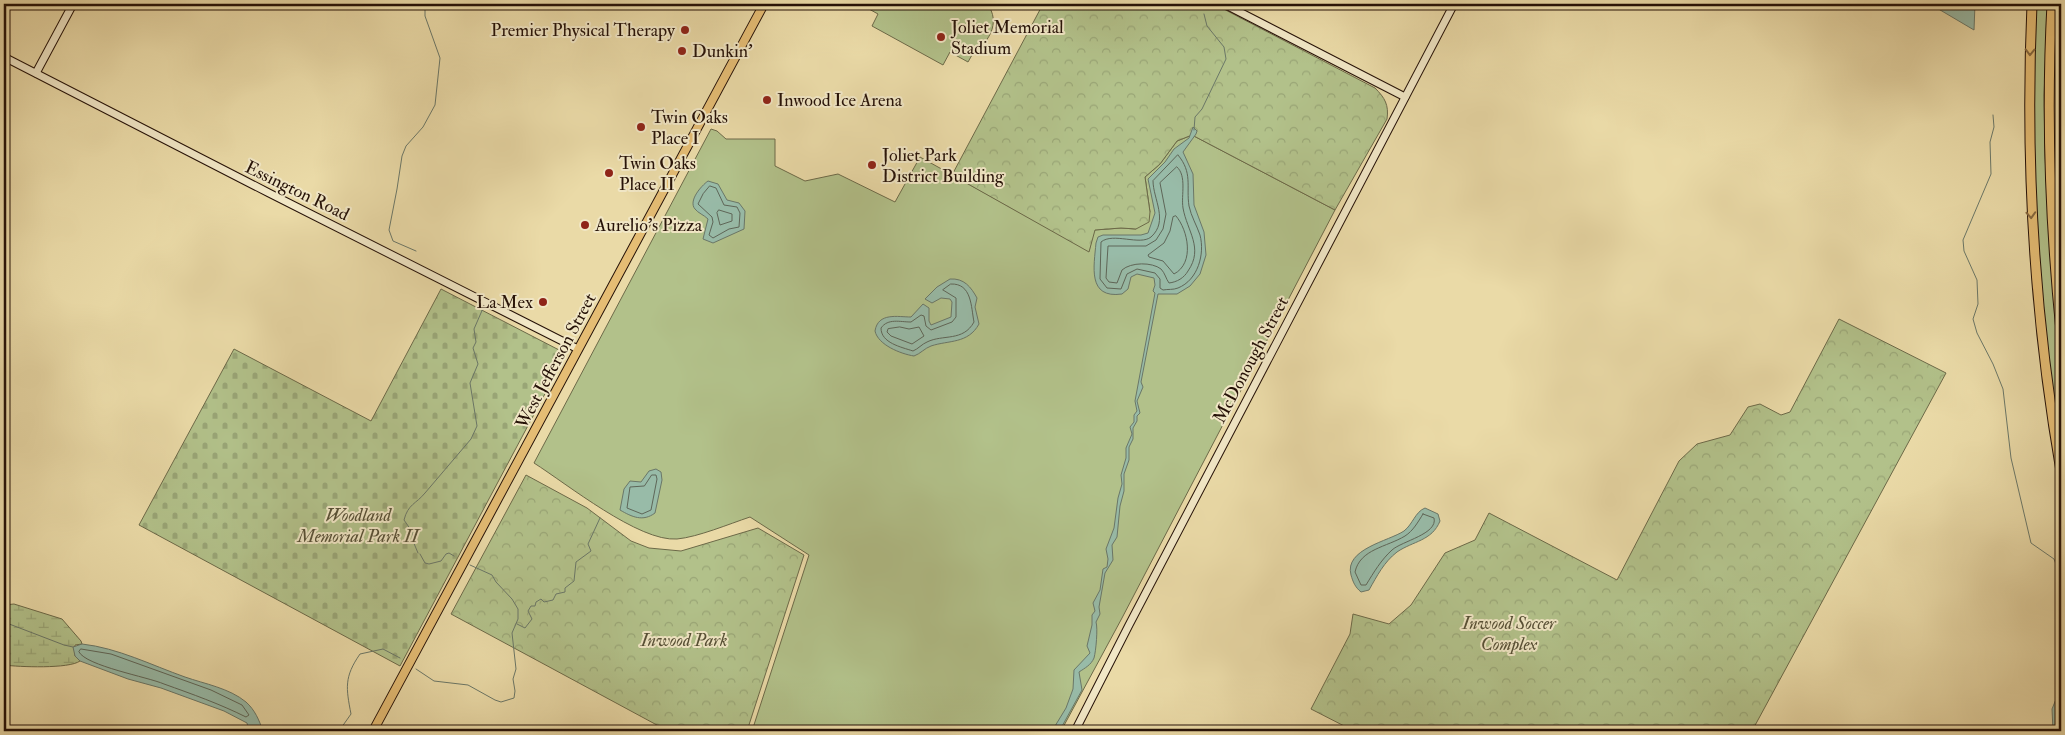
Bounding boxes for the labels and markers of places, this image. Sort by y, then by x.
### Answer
place label: Joliet Memorial Stadium [950,16,1064,60]
place label: Premier Physical Therapy [491,19,676,42]
marker: Premier Physical Therapy [679,24,691,36]
marker: Joliet Memorial Stadium [935,31,947,43]
place label: Dunkin' [692,40,753,63]
marker: Dunkin' [676,45,688,57]
place label: Inwood Ice Arena [777,89,903,112]
marker: Inwood Ice Arena [761,94,773,106]
place label: Twin Oaks Place I [651,106,728,150]
marker: Twin Oaks Place I [635,121,647,133]
place label: Joliet Park District Building [881,144,1005,188]
place label: Twin Oaks Place II [619,152,696,196]
marker: Joliet Park District Building [866,159,878,171]
marker: Twin Oaks Place II [603,167,615,179]
place label: Aurelio's Pizza [594,214,703,237]
marker: Aurelio's Pizza [579,219,591,231]
place label: La Mex [476,291,533,314]
marker: La Mex [537,296,549,308]

